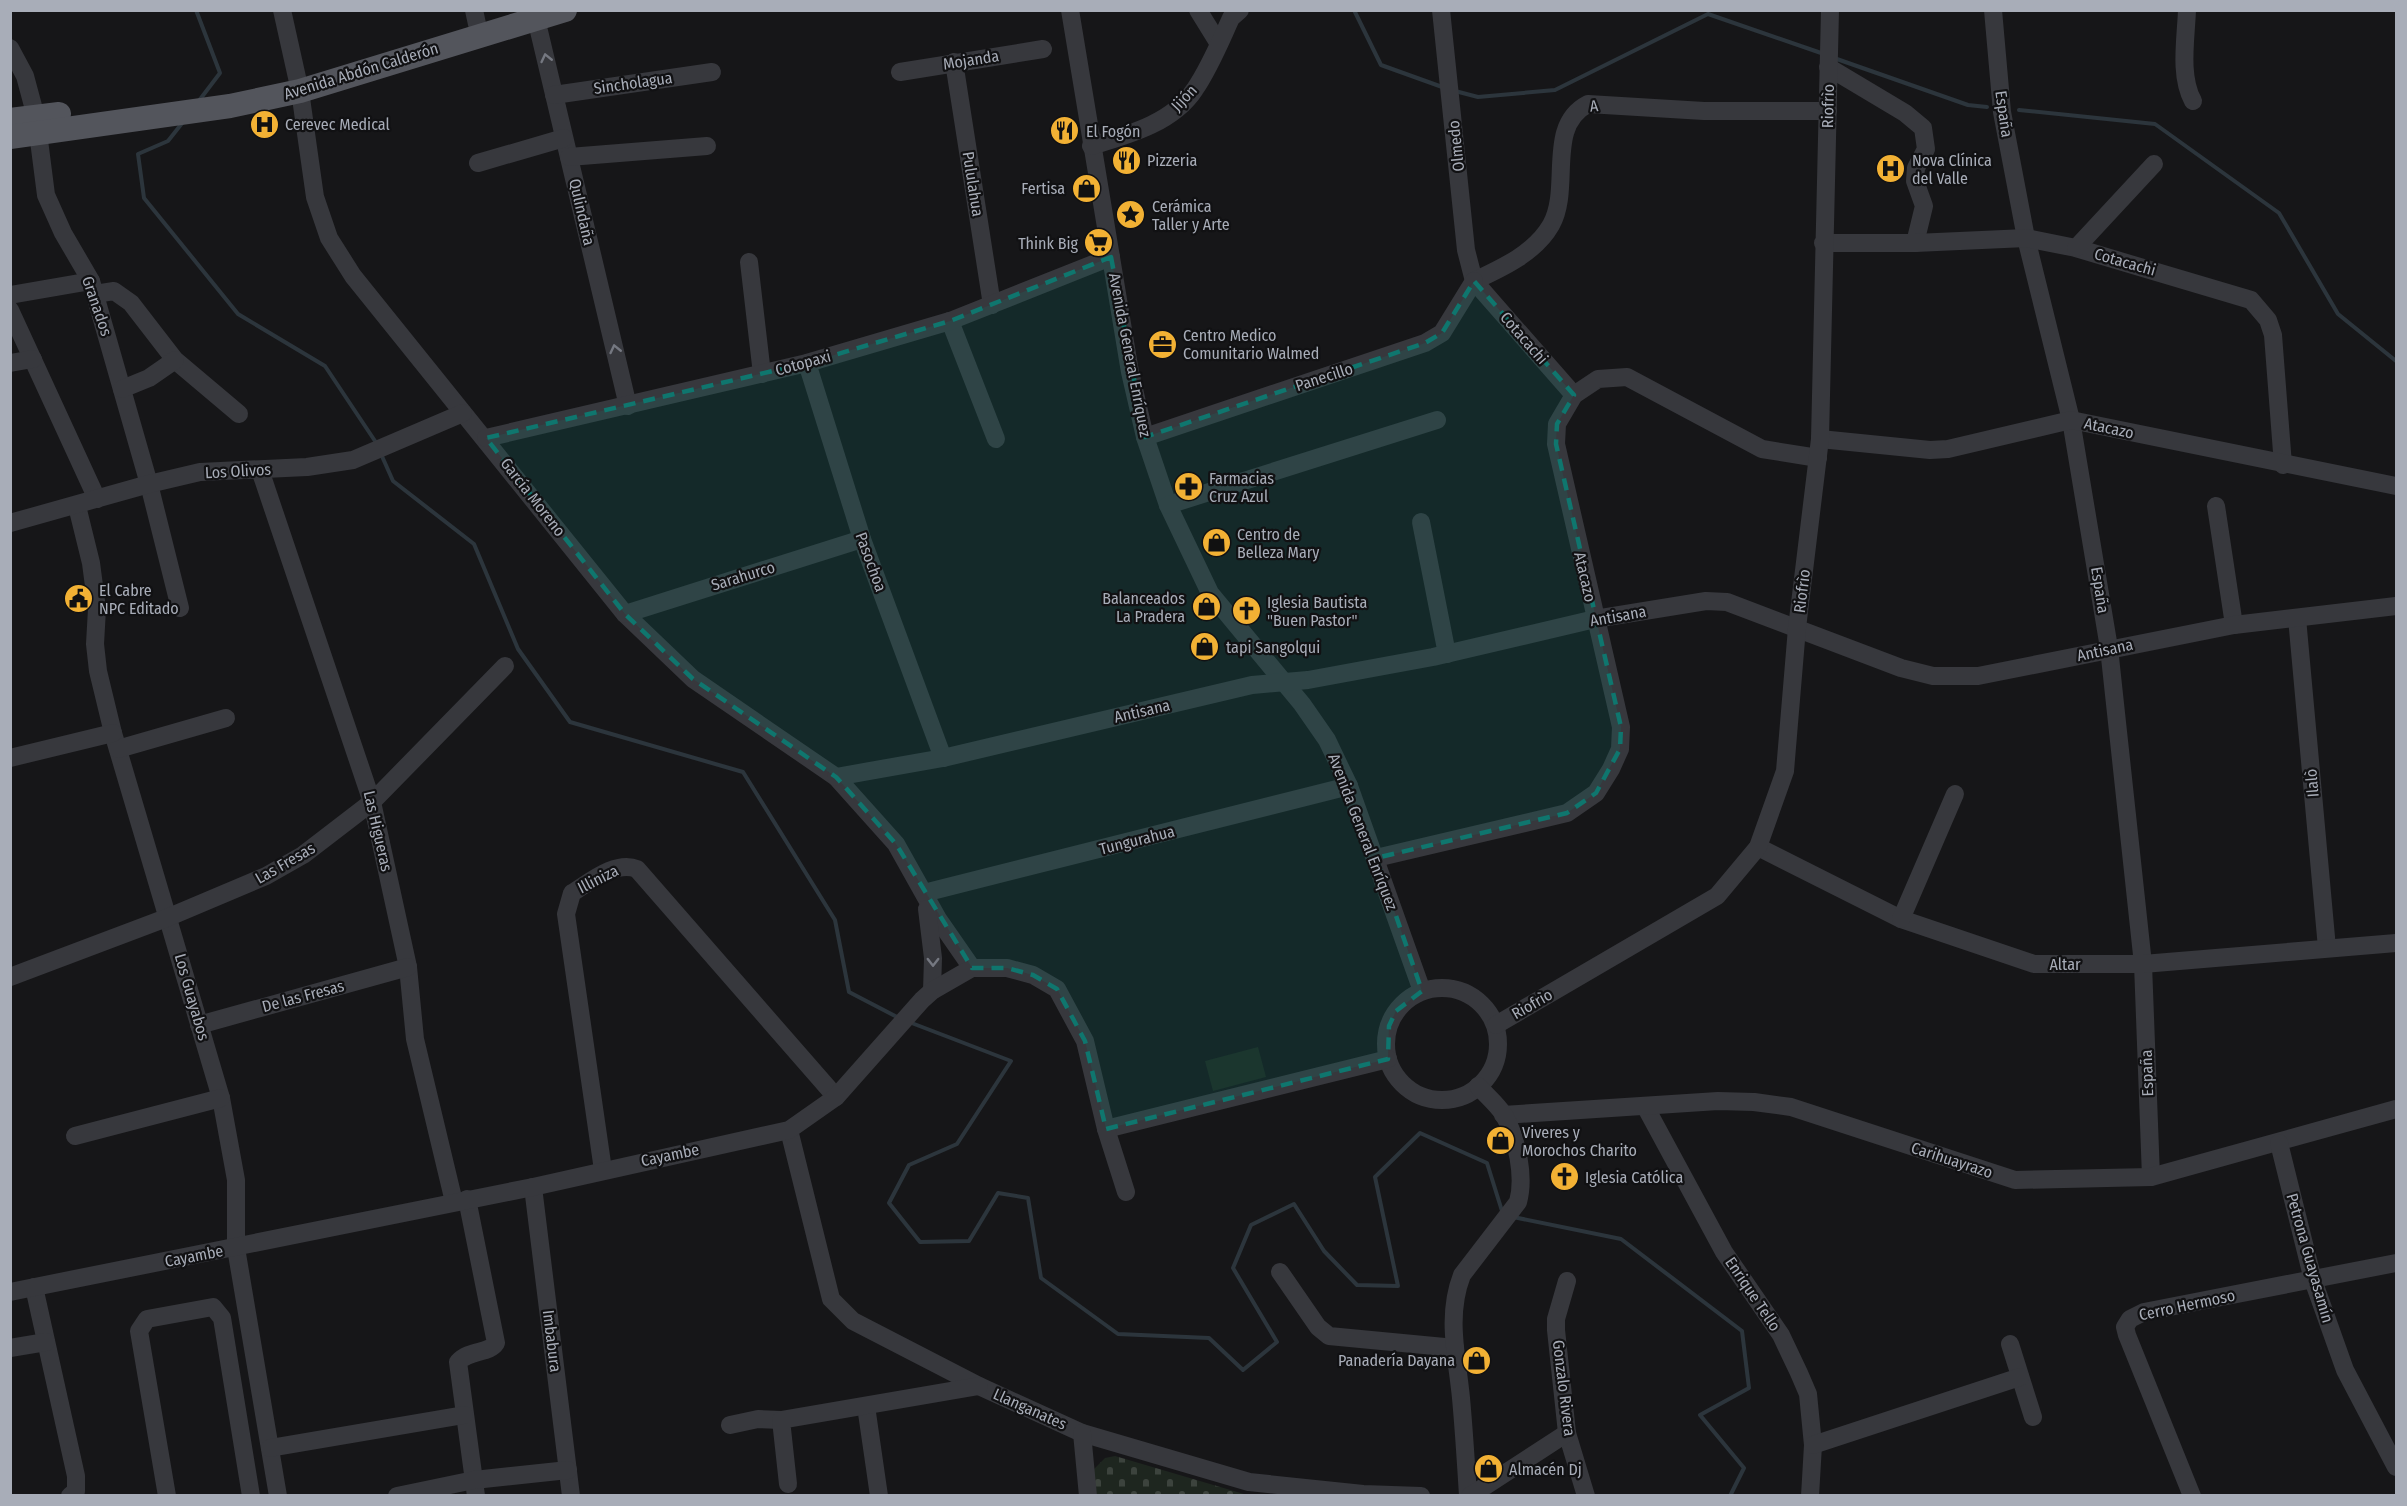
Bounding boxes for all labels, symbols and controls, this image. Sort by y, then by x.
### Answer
street label: Avenida Abdón Calderón [282,38,440,104]
street label: Mojanda [942,46,1001,74]
one-way arrow [540,53,553,63]
street label: Sincholagua [592,68,674,98]
street label: Jijón [1167,81,1201,115]
street label: Riofrìo [1818,84,1838,128]
street label: España [1991,90,2017,139]
street label: A [1589,96,1600,116]
hospital icon: Cerevec Medical [248,108,280,140]
place label: Cerevec Medical [285,115,390,134]
restaurant icon: El Fogón [1049,115,1081,147]
street label: Olmedo [1444,119,1468,173]
place label: El Fogón [1086,122,1140,141]
restaurant icon: Pizzeria [1110,144,1142,176]
street label: Pululahua [958,150,988,218]
place label: Pizzeria [1147,151,1197,170]
place label: Nova Clínica del Valle [1912,151,1992,188]
hospital icon: Nova Clínica del Valle [1875,153,1907,185]
shop icon: Fertisa [1070,172,1102,204]
street label: Qulindaña [565,177,599,247]
place label: Fertisa [1021,179,1065,198]
place label: Cerámica Taller y Arte [1152,197,1230,234]
place icon: Cerámica Taller y Arte [1115,199,1147,231]
supermarket icon: Think Big [1083,227,1115,259]
place label: Think Big [1018,234,1078,253]
street label: Cotacachi [2092,244,2158,280]
street label: Avenida General Enríquez [1105,271,1155,439]
street label: Granados [78,273,116,339]
street label: Cotacachi [1496,308,1552,368]
place label: Centro Medico Comunitario Walmed [1183,326,1319,363]
office icon: Centro Medico Comunitario Walmed [1146,328,1178,360]
one-way arrow [609,345,622,355]
street label: Cotopaxi [773,346,833,380]
street label: Panecillo [1293,359,1355,395]
street label: Atacazo [2082,413,2136,443]
street label: García Moreno [496,454,570,540]
street label: Los Olivos [204,460,272,482]
place label: Farmacias Cruz Azul [1209,469,1274,506]
pharmacy icon: Farmacias Cruz Azul [1172,471,1204,503]
place label: Centro de Belleza Mary [1237,525,1320,562]
shop icon: Centro de Belleza Mary [1200,527,1232,559]
street label: Pasochoa [851,530,891,594]
street label: Atacazo [1570,550,1600,604]
street label: Sarahurco [709,557,777,595]
street label: España [2087,565,2113,615]
street label: Riofrìo [1790,568,1814,614]
place label: El Cabre NPC Editado [99,581,179,618]
public building icon: El Cabre NPC Editado [62,583,94,615]
place label: Balanceados La Pradera [1102,589,1185,626]
shop icon: Balanceados La Pradera [1190,591,1222,623]
place label: Iglesia Bautista "Buen Pastor" [1267,593,1367,630]
church icon: Iglesia Bautista "Buen Pastor" [1230,595,1262,627]
street label: Antisana [1588,602,1648,630]
shop icon: tapi Sangolqui [1189,631,1221,663]
street label: Antisana [2075,635,2135,665]
place label: tapi Sangolqui [1226,638,1320,657]
street label: Antisana [1112,695,1172,727]
street label: Avenida General Enríquez [1324,751,1402,913]
street label: Ilalò [2301,768,2323,798]
street label: Las Higueras [359,789,397,873]
street label: Tungurahua [1097,821,1177,859]
street label: Las Fresas [252,838,318,888]
street label: Illiniza [574,861,622,897]
street label: Los Guayabos [171,951,213,1043]
street label: Altar [2049,955,2081,974]
one-way arrow [927,958,939,967]
street label: De las Fresas [260,976,346,1016]
street label: Riofrìo [1508,985,1556,1023]
street label: España [2137,1049,2157,1097]
place label: Viveres y Morochos Charito [1522,1123,1637,1160]
shop icon: Viveres y Morochos Charito [1485,1125,1517,1157]
street label: Carihuayrazo [1909,1138,1995,1182]
street label: Cayambe [639,1140,701,1170]
church icon: Iglesia Católica [1548,1161,1580,1193]
place label: Iglesia Católica [1585,1168,1683,1187]
street label: Petrona Guayasamín [2282,1191,2338,1325]
street label: Cayambe [163,1241,225,1271]
street label: Enrique Tello [1721,1253,1785,1335]
street label: Cerro Hermoso [2137,1286,2237,1324]
street label: Imbabura [539,1309,565,1373]
street label: Gonzalo Rivera [1549,1339,1579,1437]
shop icon: Panadería Dayana [1460,1344,1492,1376]
place label: Panadería Dayana [1338,1351,1455,1370]
street label: Llanganates [990,1384,1070,1434]
shop icon: Almacén Dj [1472,1453,1504,1485]
place label: Almacén Dj [1509,1460,1582,1479]

